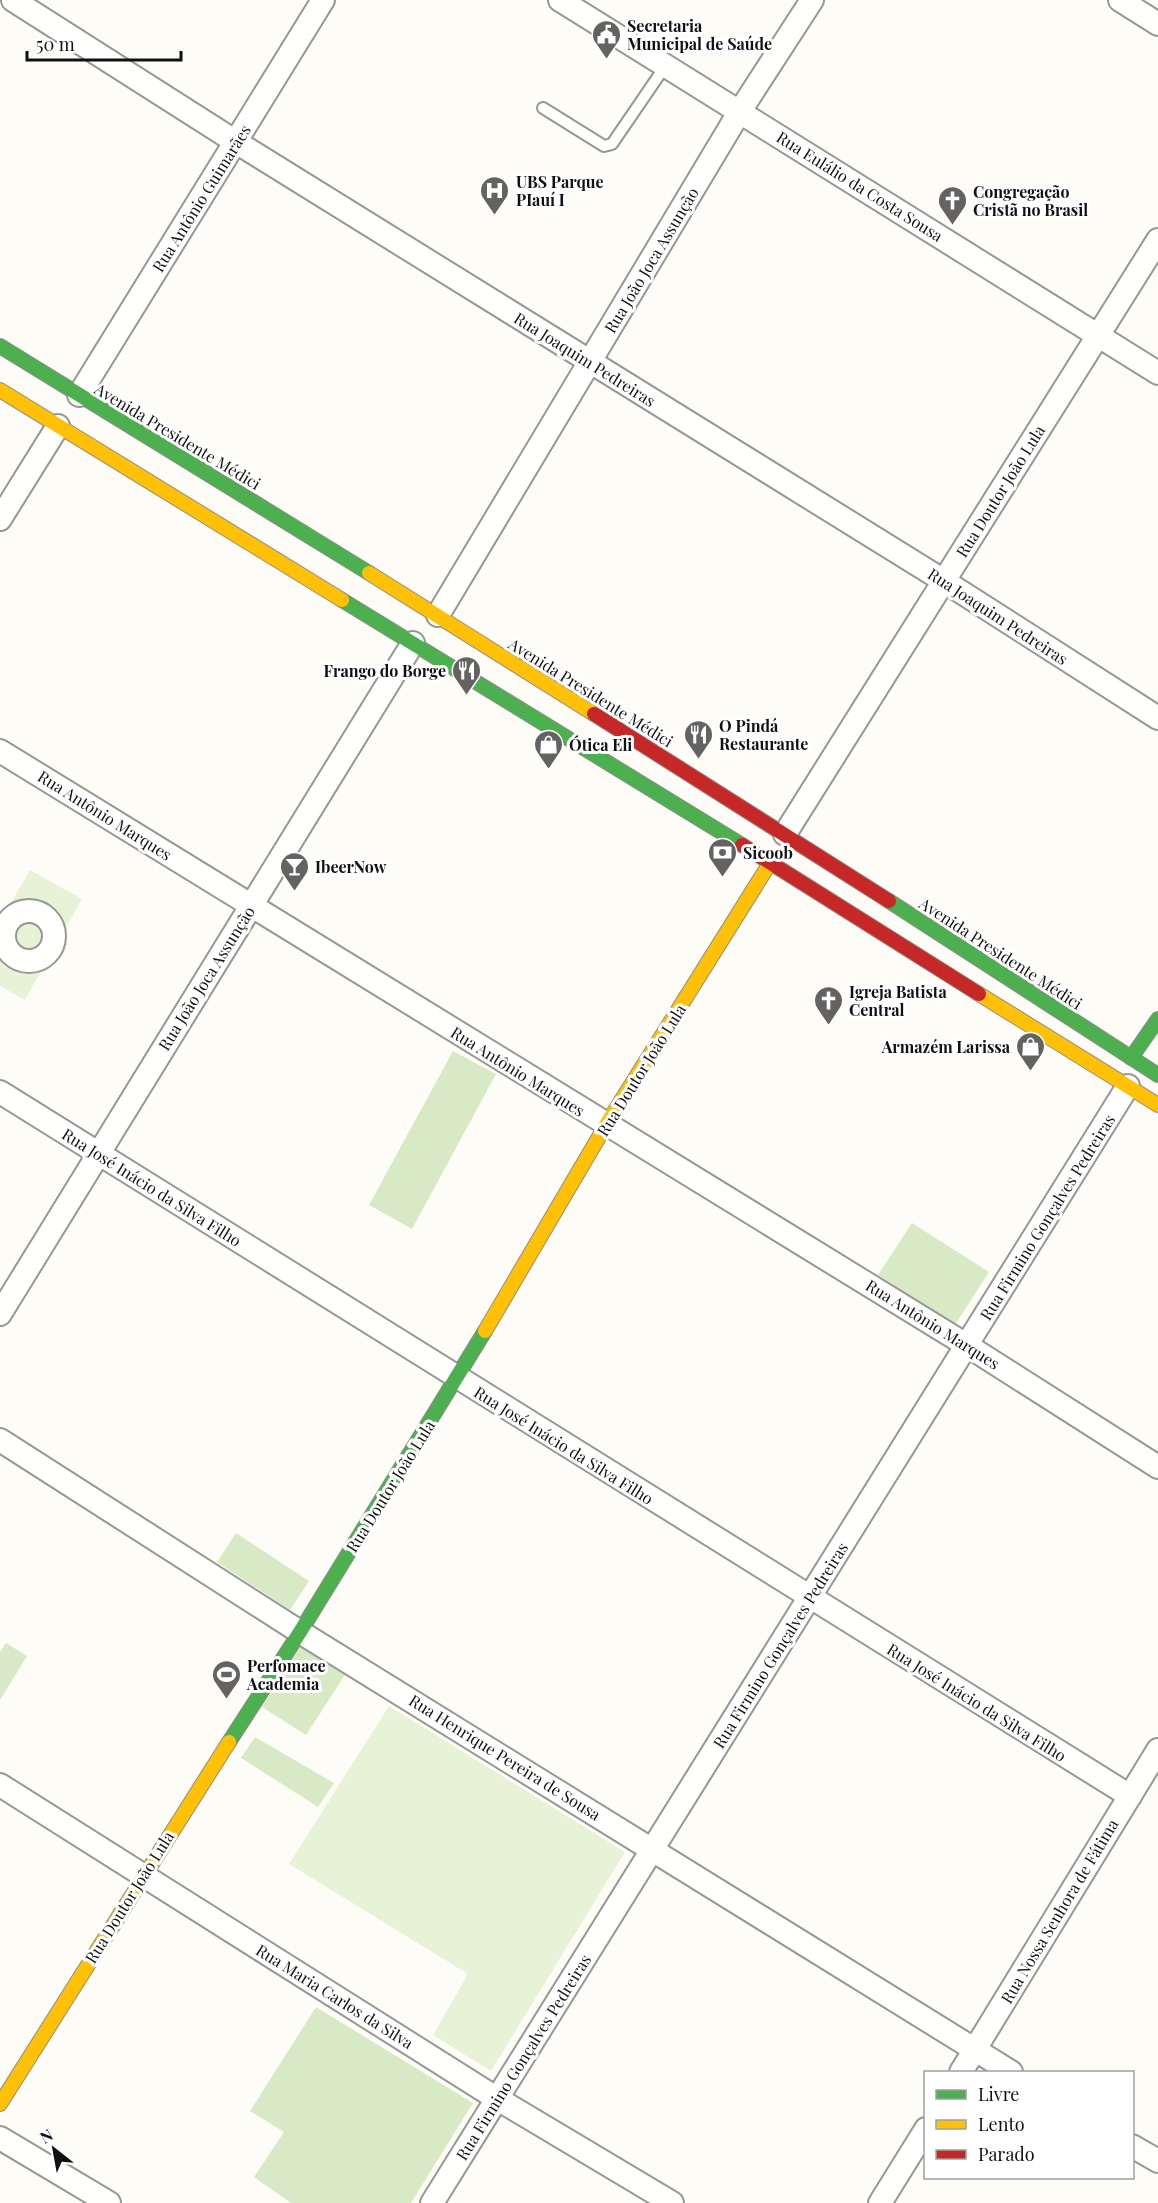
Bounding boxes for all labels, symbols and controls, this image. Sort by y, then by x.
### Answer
place label: Secretaria Municipal de Saúde [627,15,772,54]
public building icon: Secretaria Municipal de Saúde [590,18,622,60]
scale bar [27,24,182,62]
text: 50 m [36,32,75,56]
street label: Rua Antônio Guimarães [147,120,255,276]
street label: Rua Eulálio da Costa Sousa [773,126,947,246]
place label: UBS Parque PIauí I [516,171,604,210]
hospital icon: UBS Parque PIauí I [479,174,511,216]
place label: Congregação Cristã no Brasil [973,181,1088,220]
street label: Rua João Joca Assunção [599,183,703,337]
church icon: Congregação Cristã no Brasil [936,184,968,226]
street label: Rua Joaquim Pedreiras [510,307,660,411]
street label: Avenida Presidente Médici [90,378,265,494]
street label: Rua Doutor João Lula [951,421,1049,561]
street label: Rua Joaquim Pedreiras [924,563,1072,669]
street label: Avenida Presidente Médici [504,632,677,751]
restaurant icon: Frango do Borge [451,654,483,696]
place label: Frango do Borge [323,660,446,681]
place label: O Pindá Restaurante [719,715,808,754]
restaurant icon: O Pindá Restaurante [682,718,714,760]
shop icon: Ótica Eli [532,728,564,770]
place label: Ótica Eli [569,734,632,755]
street label: Rua Antônio Marques [34,765,176,865]
bank icon: Sicoob [706,836,738,878]
place label: Sicoob [743,842,793,863]
bar icon: IbeerNow [278,850,310,892]
place label: IbeerNow [315,856,387,877]
street label: Avenida Presidente Médici [915,892,1087,1014]
street label: Rua João Joca Assunção [153,902,259,1054]
place label: Igreja Batista Central [849,981,947,1020]
church icon: Igreja Batista Central [812,984,844,1026]
street label: Rua Doutor João Lula [592,1000,690,1140]
street label: Rua Antônio Marques [447,1021,589,1121]
shop icon: Armazém Larissa [1015,1030,1047,1072]
place label: Armazém Larissa [881,1036,1011,1057]
street label: Rua Firmino Gonçalves Pedreiras [975,1110,1119,1324]
street label: Rua José Inácio da Silva Filho [58,1123,246,1251]
street label: Rua Antônio Marques [862,1274,1004,1374]
street label: Rua José Inácio da Silva Filho [470,1381,658,1509]
street label: Rua Doutor João Lula [341,1416,439,1556]
street label: Rua Firmino Gonçalves Pedreiras [708,1538,852,1752]
street label: Rua José Inácio da Silva Filho [883,1638,1071,1766]
place label: Perfomace Academia [246,1655,326,1694]
sports icon: Perfomace Academia [210,1658,242,1700]
street label: Rua Henrique Pereira de Sousa [405,1689,605,1825]
street label: Rua Nossa Senhora de Fátima [996,1815,1122,2007]
street label: Rua Doutor João Lula [80,1827,178,1967]
street label: Rua Maria Carlos da Silva [252,1939,418,2053]
street label: Rua Firmino Gonçalves Pedreiras [451,1950,595,2164]
legend [924,2071,1134,2179]
text: Livre [978,2082,1019,2106]
text: Lento [978,2112,1025,2136]
north arrow [24,2119,84,2179]
text: N [36,2124,57,2148]
text: Parado [978,2142,1035,2166]

